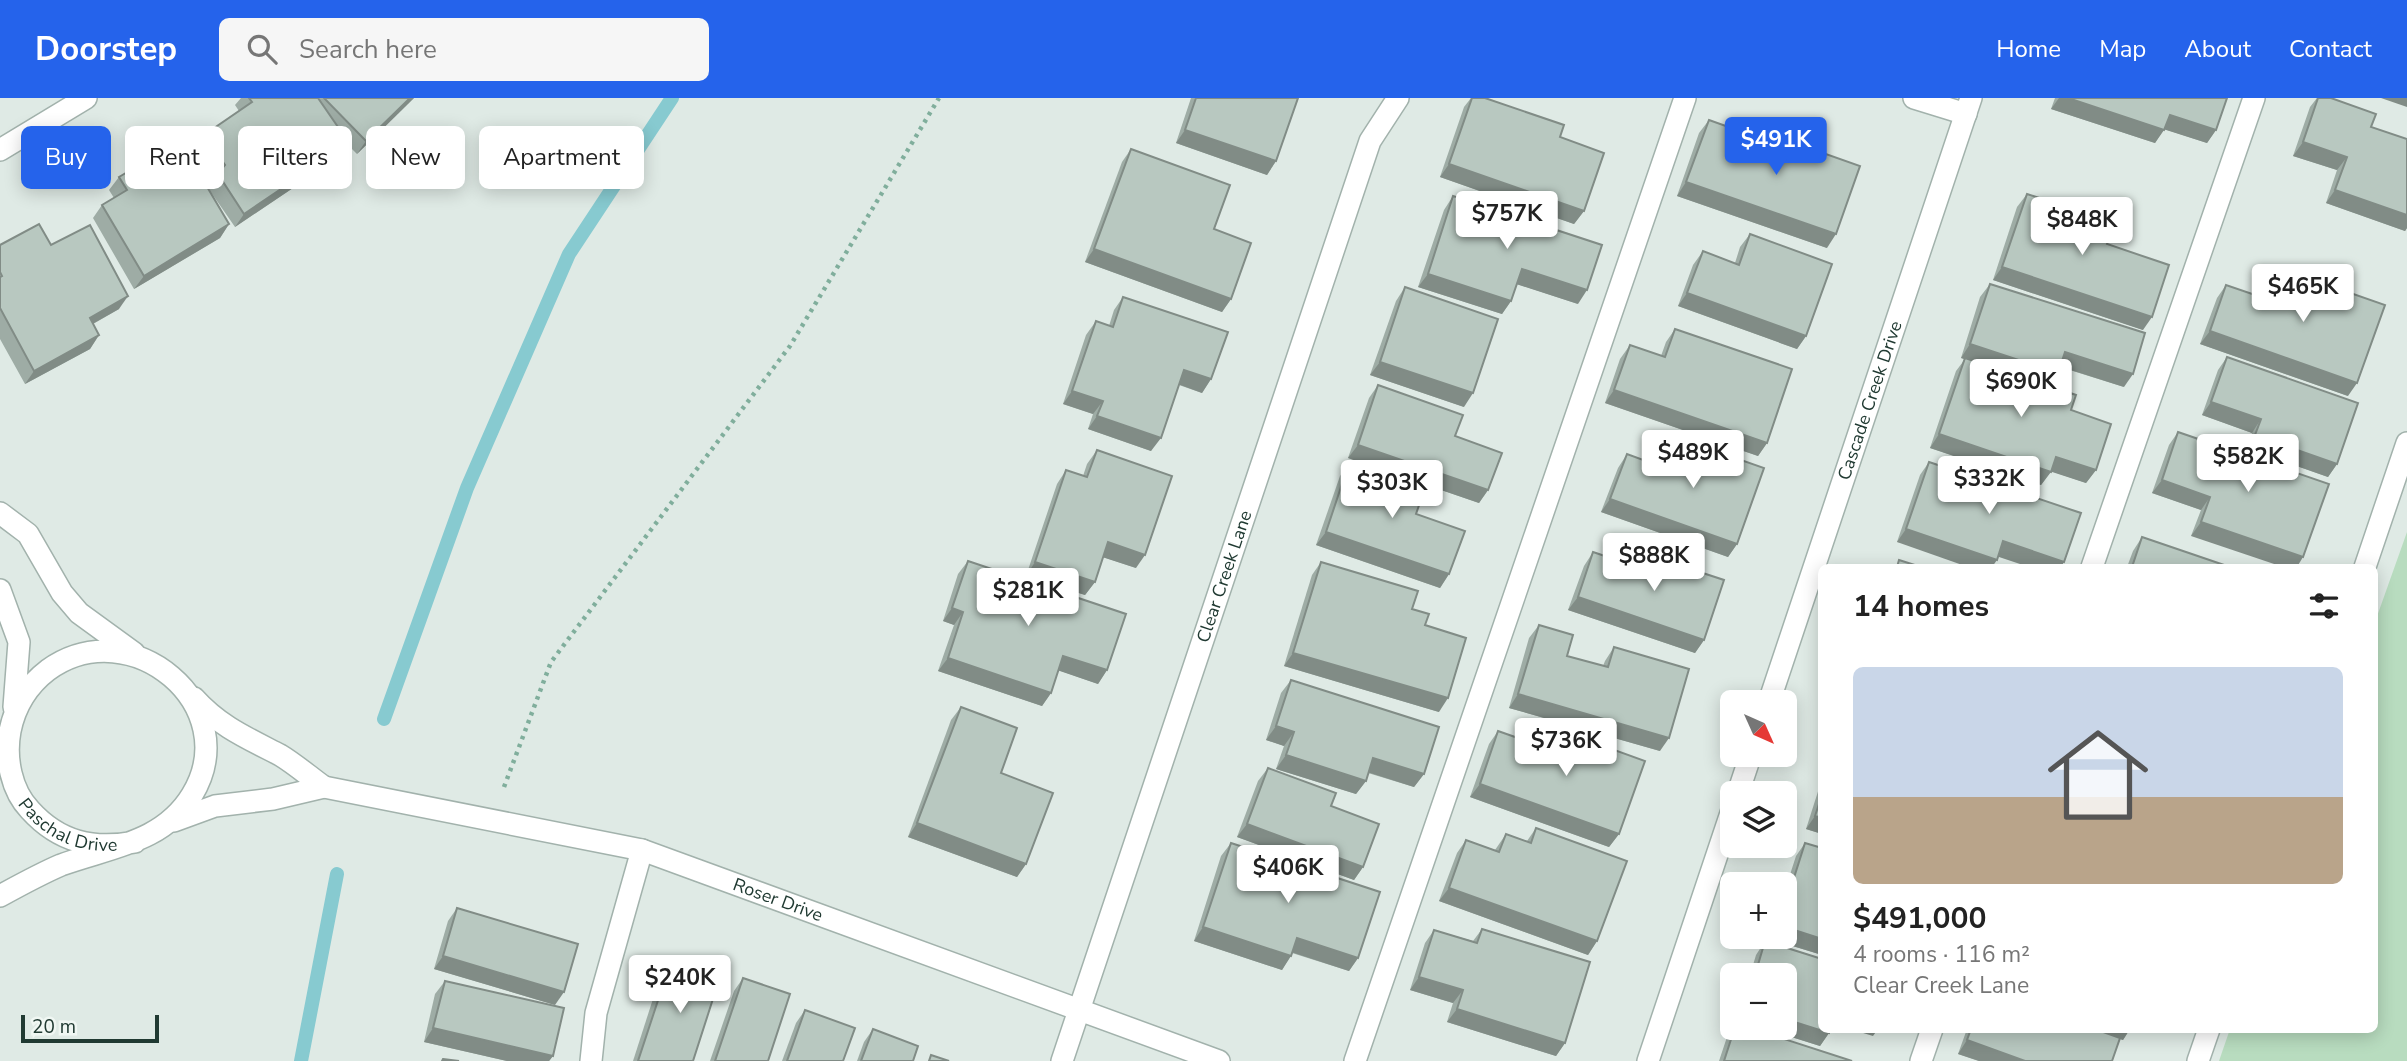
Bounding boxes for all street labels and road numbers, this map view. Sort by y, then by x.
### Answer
street label: Cascade Creek Drive [1832,318,1908,483]
street label: Clear Creek Lane [1191,507,1258,646]
street label: Paschal Drive [13,793,118,857]
street label: Roser Drive [730,872,826,927]

